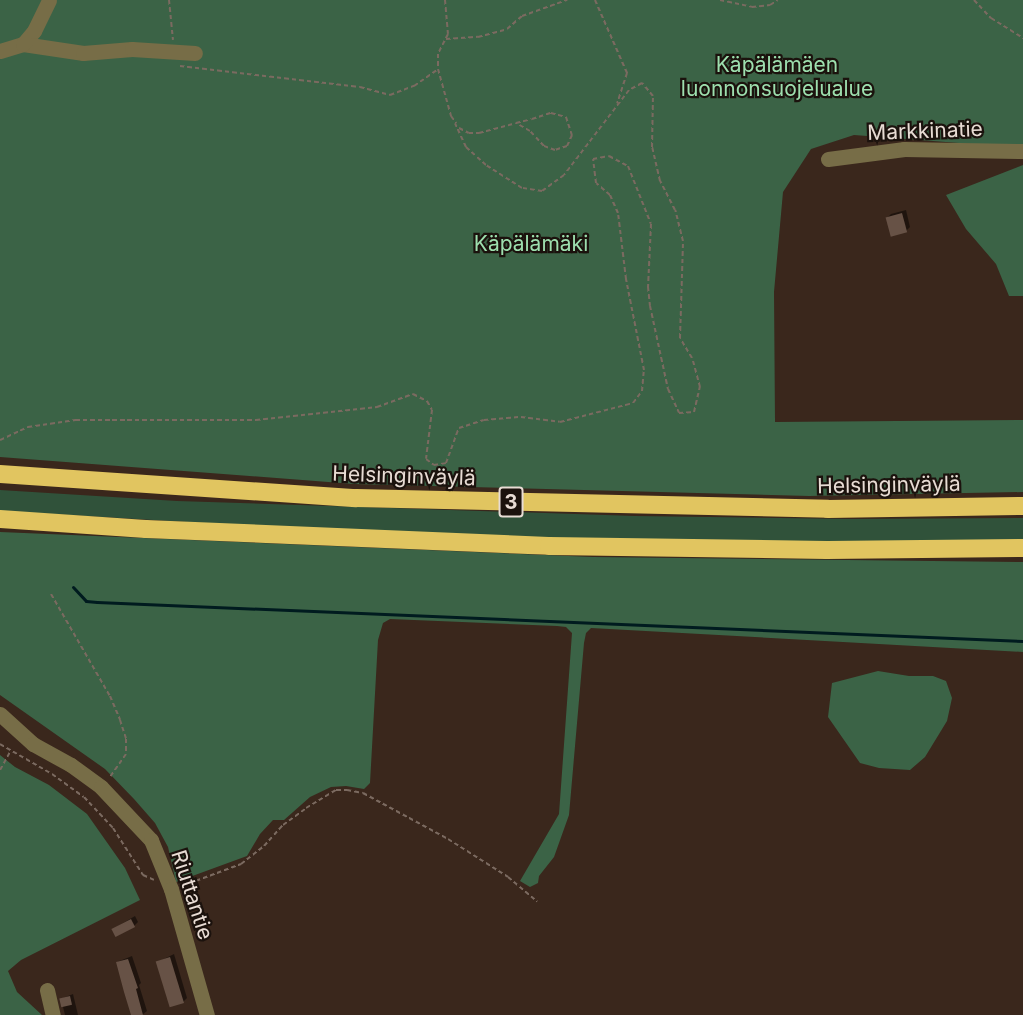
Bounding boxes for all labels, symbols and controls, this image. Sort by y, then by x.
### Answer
park label: Käpälämäen luonnonsuojelualue [681,52,873,102]
street label: Markkinatie [867,116,983,146]
park label: Käpälämäki [474,231,588,257]
street label: Helsinginväylä [332,461,476,491]
street label: Helsinginväylä [817,471,961,499]
road number: 3 [498,485,524,519]
street label: Riuttantie [166,847,218,943]

